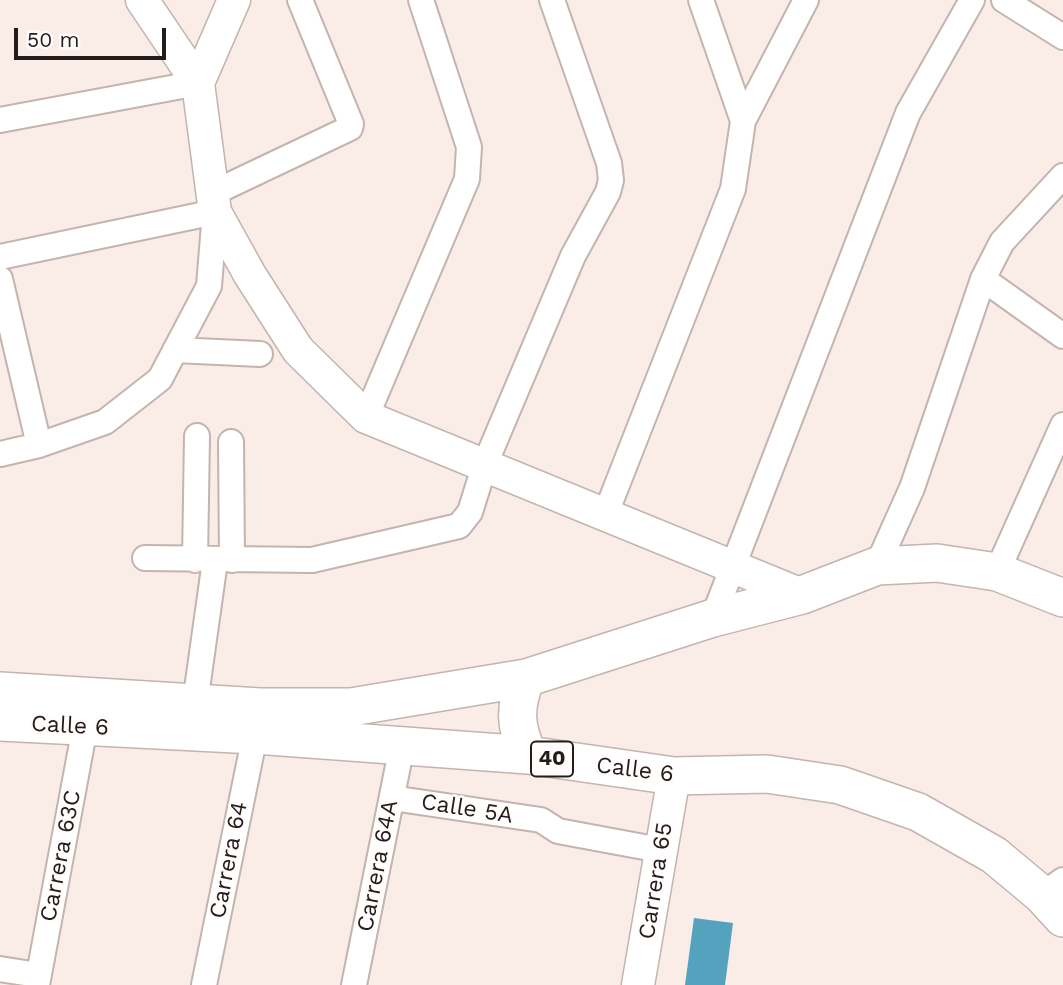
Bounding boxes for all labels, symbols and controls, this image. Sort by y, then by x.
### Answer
scale bar [18,14,170,58]
text: 50 m [27,27,79,52]
street label: Calle 6 [30,710,110,742]
road number: 40 [531,742,573,776]
street label: Calle 6 [595,752,675,788]
street label: Carrera 63C [35,788,87,924]
street label: Calle 5A [419,788,515,830]
street label: Carrera 64A [352,798,404,934]
street label: Carrera 64 [204,799,254,921]
street label: Carrera 65 [633,821,679,941]

